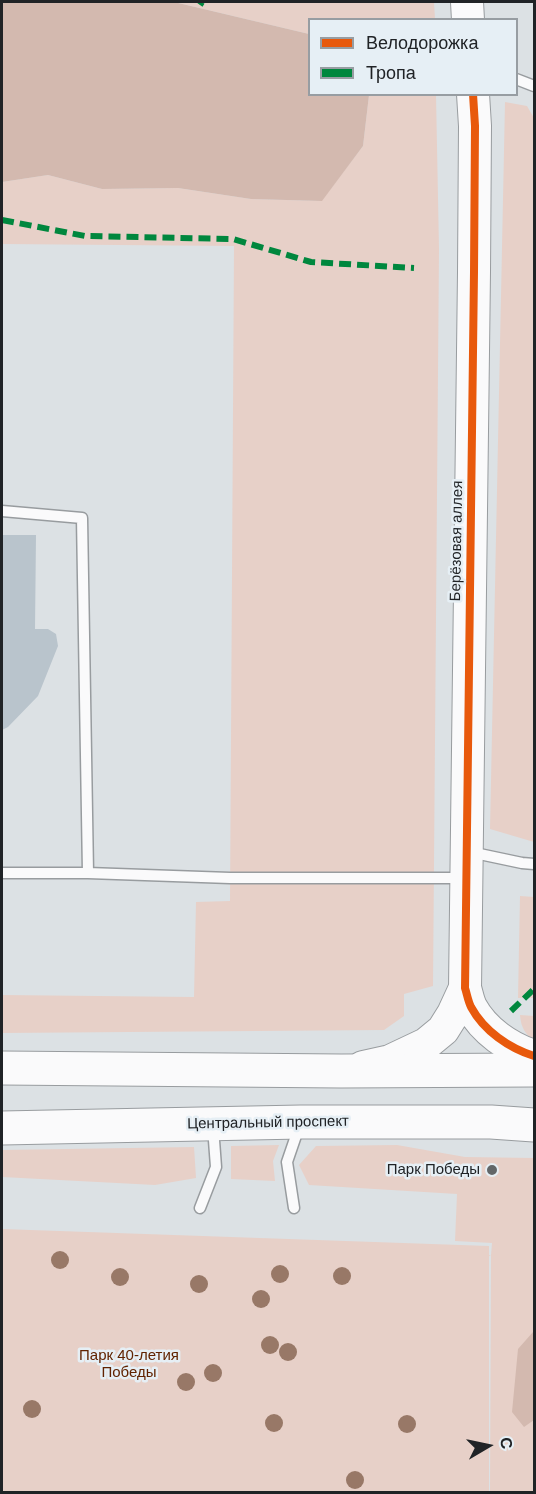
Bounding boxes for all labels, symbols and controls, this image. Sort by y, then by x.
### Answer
legend [308,18,518,96]
text: Велодорожка [366,33,478,53]
text: Тропа [366,63,416,83]
street label: Берёзовая аллея [447,481,467,601]
street label: Центральный проспект [187,1113,349,1133]
place label: Парк Победы [387,1161,480,1179]
marker: Парк Победы [485,1163,499,1177]
park label: Парк 40-летия Победы [79,1347,179,1382]
north arrow [458,1416,518,1476]
text: С [497,1436,516,1450]

